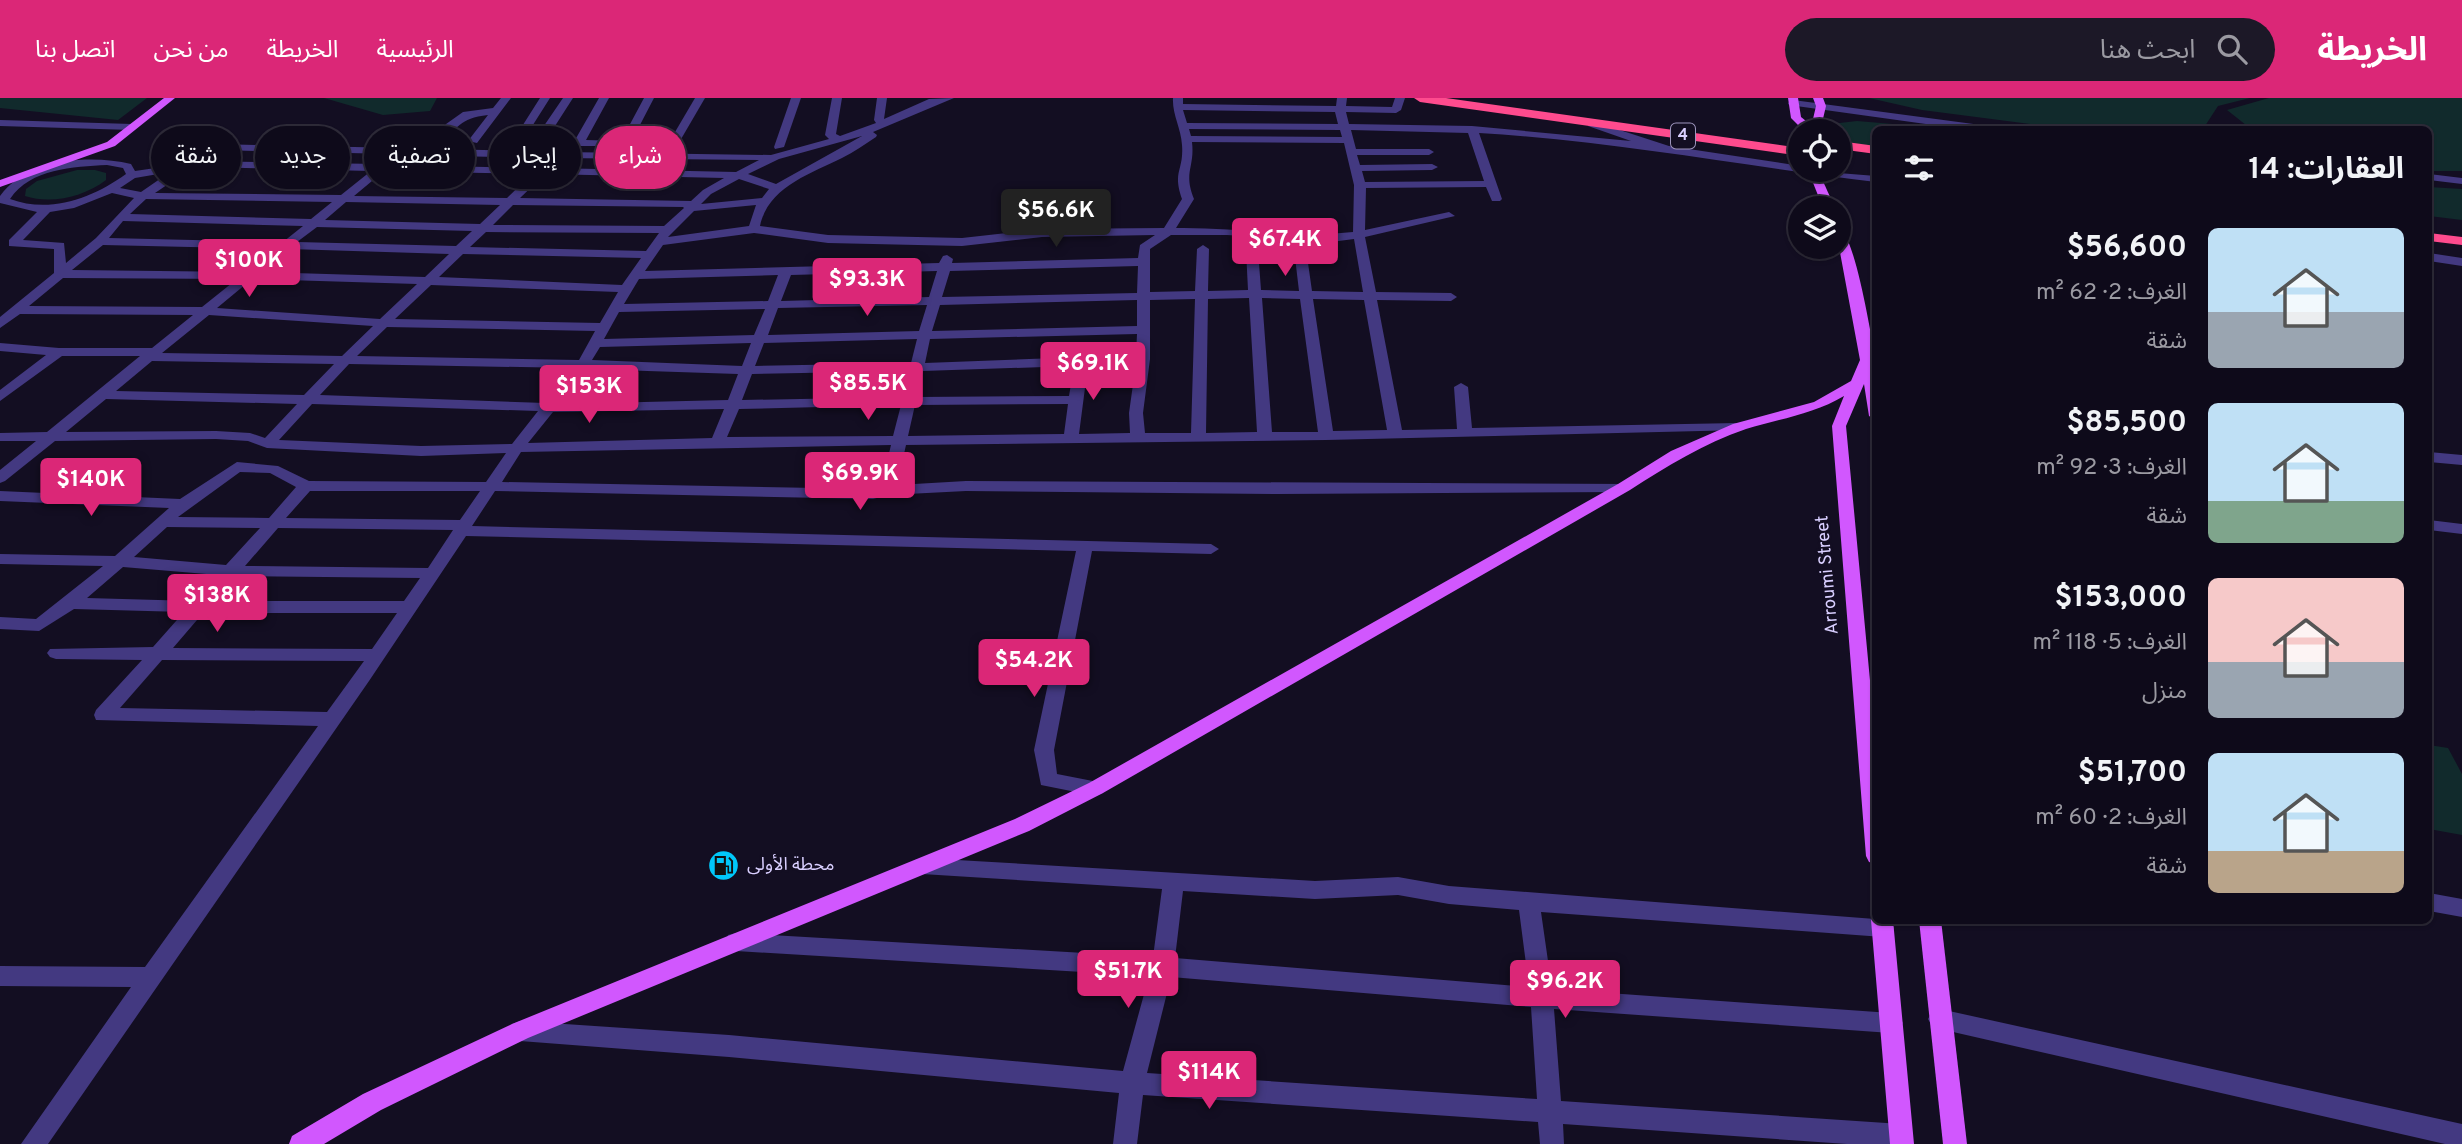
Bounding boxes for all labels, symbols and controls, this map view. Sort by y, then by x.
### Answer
search box [1785,18,2275,81]
icon: search [2213,30,2251,68]
text: الخريطة [2317,31,2427,73]
text: ابحث هنا [2100,35,2195,68]
text: اتصل بنا [35,36,116,66]
text: من نحن [154,36,229,66]
text: الخريطة [267,36,338,66]
text: الرئيسية [376,36,454,66]
map controls [1788,119,1851,259]
button: locate [1788,119,1851,182]
road number: 4 [1671,124,1695,148]
chip: شقة [151,126,241,189]
chip: جديد [255,126,350,189]
chip: تصفية [364,126,475,189]
chip: إيجار [489,126,581,189]
chip: شراء [595,126,686,189]
icon: filters [1900,149,1938,187]
text: العقارات: 14 [2248,152,2404,189]
pin: $56.6K [999,190,1113,249]
button: layers [1788,196,1851,259]
text: $56.6K [1017,197,1095,226]
pin: $67.4K [1228,218,1342,278]
text: $67.4K [1248,226,1322,255]
text: $56,600 [2067,230,2187,267]
pin: $100K [200,240,298,299]
text: $100K [214,247,284,276]
icon: home [2264,256,2348,340]
pin: $93.3K [810,258,924,318]
text: $93.3K [829,266,905,295]
text: الغرف: 2 · 62 m² [2036,279,2187,308]
text: شقة [2146,328,2187,357]
pin: $69.1K [1036,342,1150,402]
text: $69.1K [1056,350,1130,379]
pin: $85.5K [811,362,925,422]
pin: $153K [540,366,638,425]
text: $85.5K [829,370,907,399]
text: $153K [555,373,623,402]
text: $85,500 [2066,405,2187,442]
icon: home [2264,431,2348,515]
pin: $69.9K [803,452,917,512]
text: الغرف: 3 · 92 m² [2036,454,2187,483]
pin: $140K [42,458,140,518]
text: $69.9K [821,460,899,489]
text: $140K [56,466,126,495]
text: شقة [2146,503,2187,532]
street label: Arroumi Street [1811,514,1845,636]
pin: $138K [168,574,266,634]
text: $153,000 [2054,580,2187,617]
text: $138K [183,582,251,611]
icon: home [2264,606,2348,690]
text: الغرف: 5 · 118 m² [2032,629,2187,658]
pin: $54.2K [977,640,1091,699]
text: $54.2K [994,647,1074,676]
text: منزل [2142,678,2187,707]
text: $51,700 [2078,755,2187,792]
icon: home [2264,781,2348,865]
text: الغرف: 2 · 60 m² [2035,804,2187,833]
fuel station icon: محطة الأولى [707,848,741,882]
text: شقة [2146,853,2187,882]
place label: محطة الأولى [747,854,834,877]
pin: $51.7K [1071,950,1185,1010]
text: $51.7K [1093,958,1163,987]
pin: $96.2K [1508,960,1622,1020]
text: $96.2K [1526,968,1604,997]
pin: $114K [1160,1052,1258,1111]
text: $114K [1177,1059,1241,1088]

